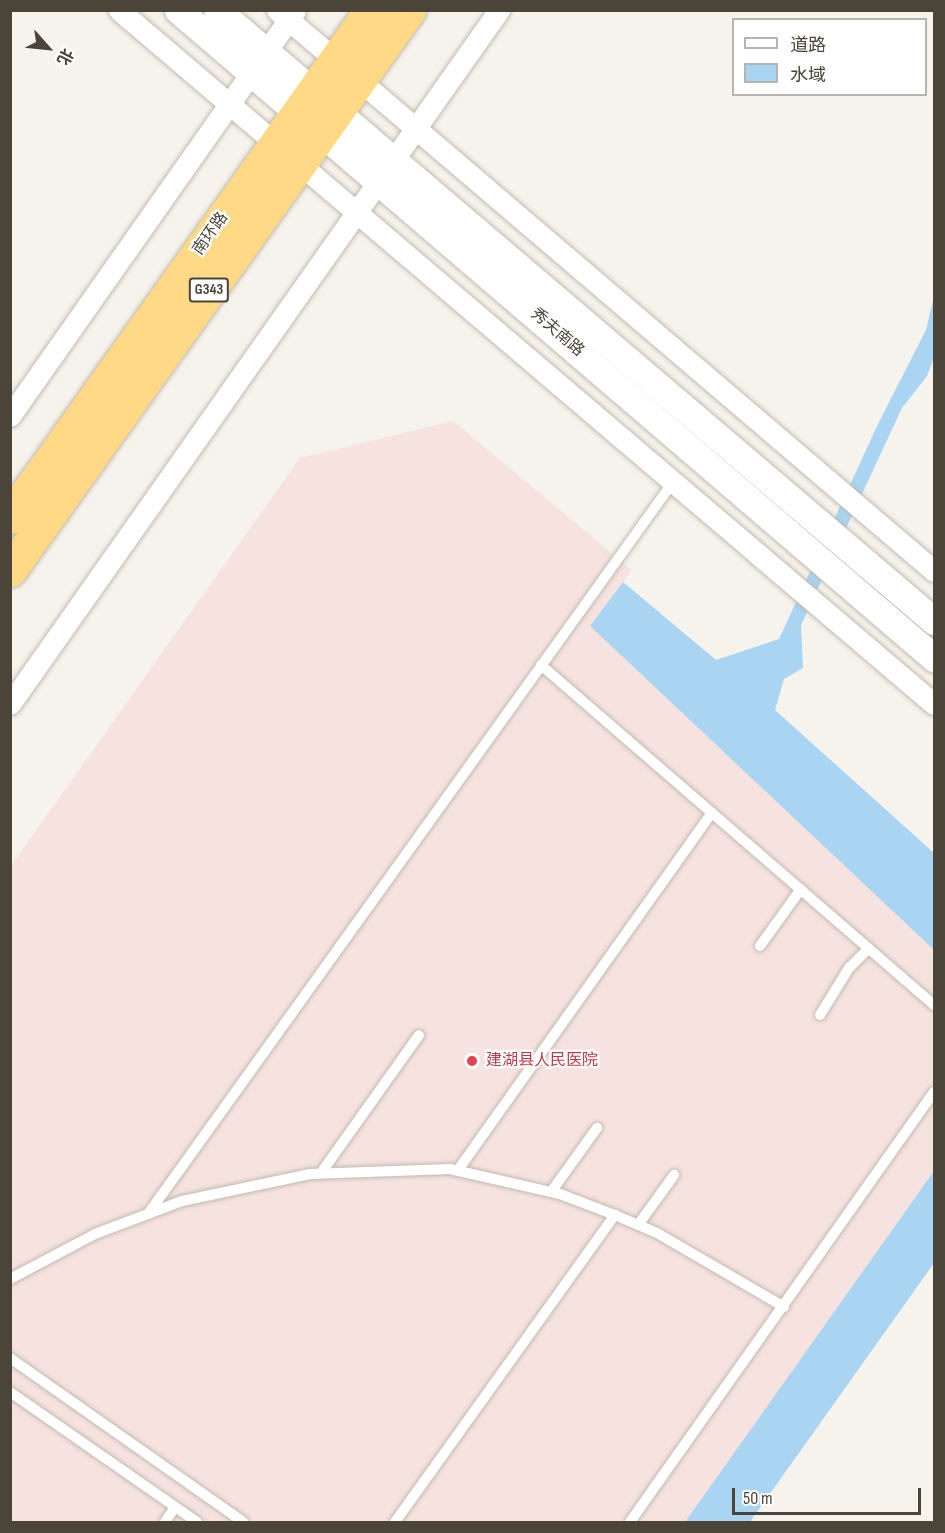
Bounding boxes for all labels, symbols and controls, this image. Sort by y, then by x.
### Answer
north arrow [18,18,78,78]
legend [732,18,927,96]
text: 道路 [790,35,826,56]
text: 北 [52,45,77,68]
text: 水域 [790,65,826,86]
street label: 南环路 [189,209,233,259]
road number: G343 [188,278,230,302]
street label: 秀夫南路 [527,305,587,361]
place label: 建湖县人民医院 [486,1051,598,1071]
marker: 建湖县人民医院 [463,1052,481,1070]
scale bar [735,1476,924,1514]
text: 50 m [743,1488,773,1509]

